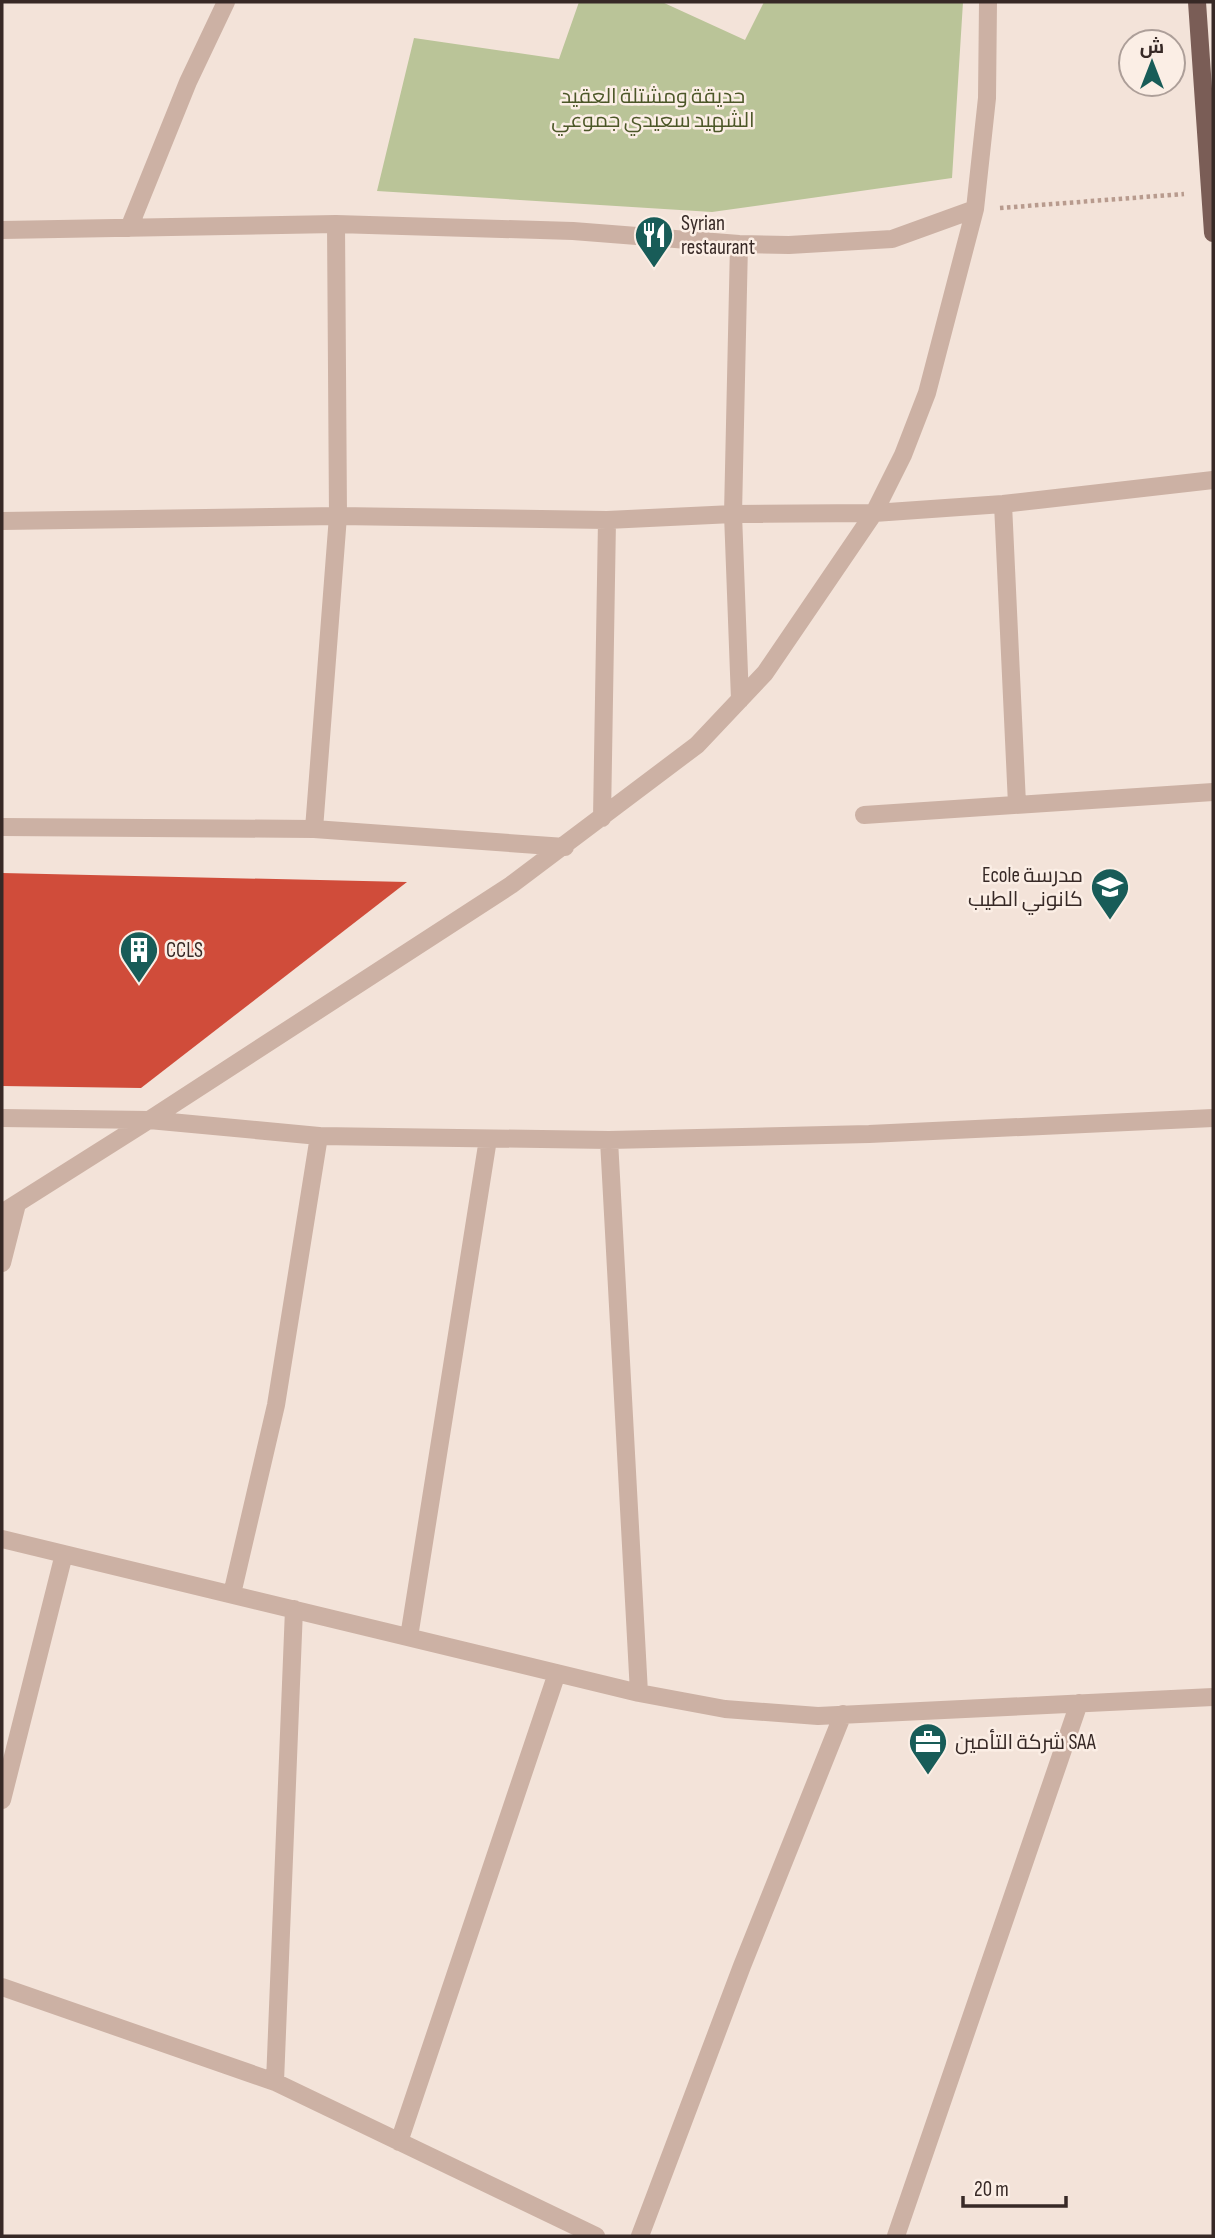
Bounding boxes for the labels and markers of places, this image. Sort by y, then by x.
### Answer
place label: Syrian restaurant [681,211,755,260]
restaurant icon: Syrian restaurant [633,214,675,269]
place label: Ecole مدرسة كانوني الطيب [968,863,1083,915]
school or university icon: Ecole مدرسة كانوني الطيب [1089,866,1131,921]
building icon: CCLS [118,929,160,984]
place label: CCLS [166,938,203,963]
office icon: شركة التأمين SAA [907,1721,949,1776]
place label: شركة التأمين SAA [955,1729,1097,1755]

